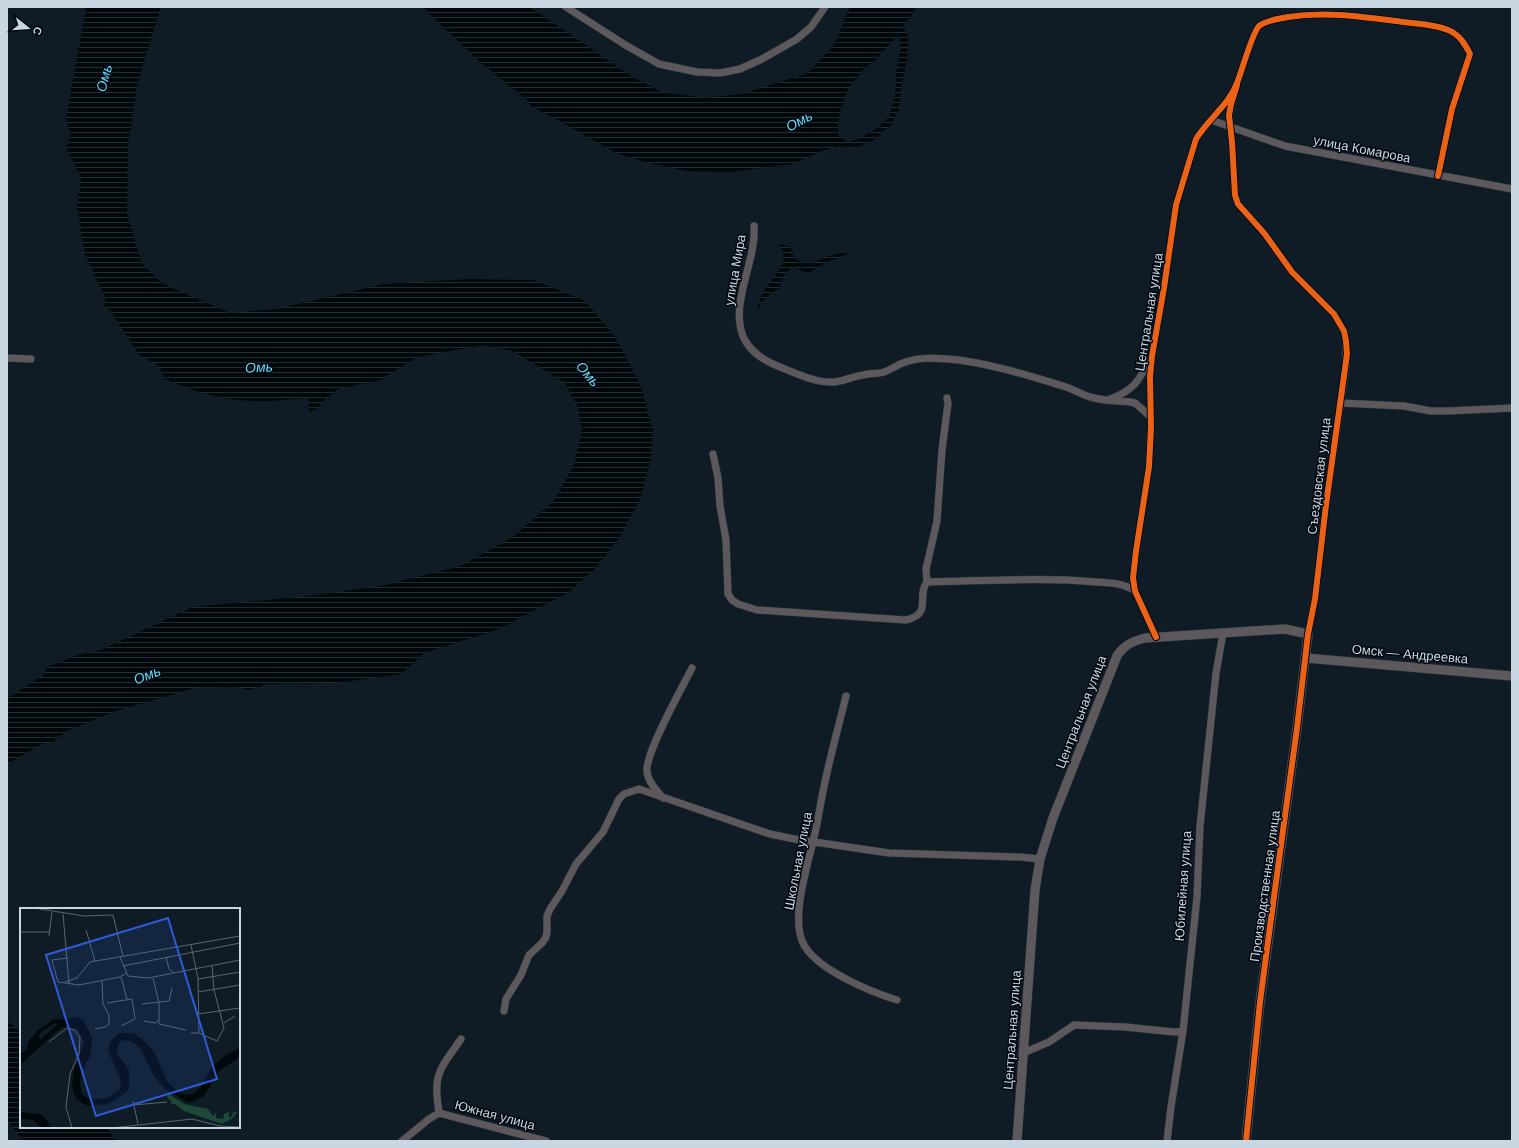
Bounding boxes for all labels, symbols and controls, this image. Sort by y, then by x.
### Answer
north arrow [8,8,48,48]
text: С [31,25,44,37]
water label: Омь [93,62,115,94]
water label: Омь [783,107,815,135]
street label: улица Комарова [1312,132,1413,166]
street label: улица Мира [721,233,749,307]
street label: Центральная улица [1132,251,1166,372]
water label: Омь [245,358,273,376]
water label: Омь [573,358,603,390]
street label: Съездовская улица [1304,416,1334,535]
street label: Омск — Андреевка [1351,641,1470,667]
street label: Центральная улица [1053,653,1110,771]
water label: Омь [131,662,163,688]
street label: Производственная улица [1247,809,1283,963]
street label: Школьная улица [781,810,815,911]
street label: Юбилейная улица [1172,829,1194,942]
inset map [20,908,240,1128]
street label: Центральная улица [1000,969,1024,1090]
street label: Южная улица [453,1097,538,1133]

